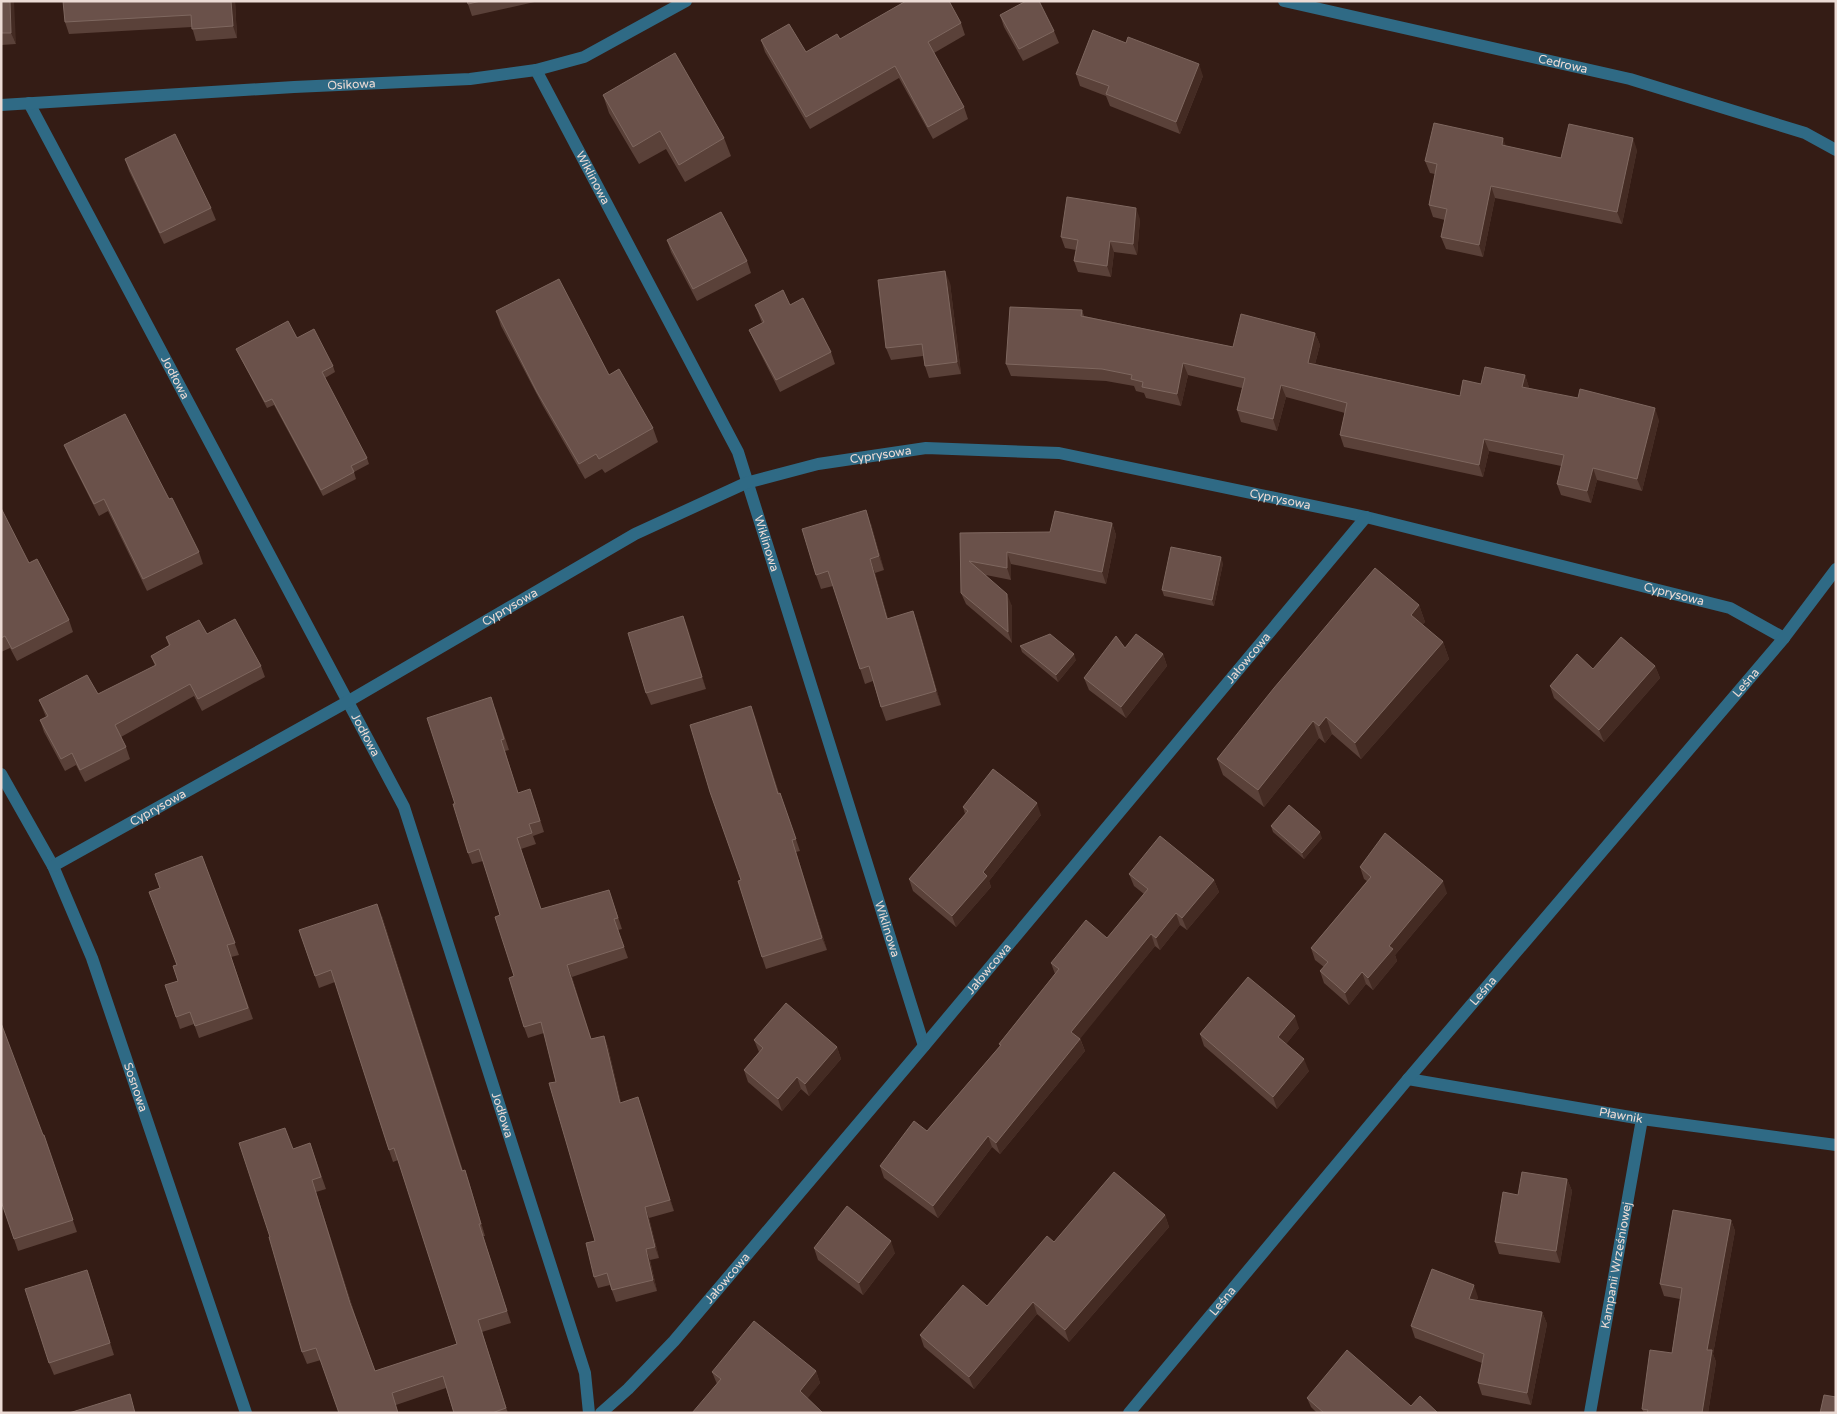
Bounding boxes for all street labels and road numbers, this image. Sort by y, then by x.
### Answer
street label: Cedrowa [1537,52,1589,76]
street label: Osikowa [327,76,376,92]
street label: Wiklinowa [573,149,613,207]
street label: Jodłowa [158,353,192,402]
street label: Cyprysowa [849,443,912,466]
street label: Cyprysowa [1248,486,1312,512]
street label: Wiklinowa [751,514,782,573]
street label: Cyprysowa [1642,580,1706,608]
street label: Cyprysowa [479,585,540,629]
street label: Jałowcowa [1223,630,1273,686]
street label: Leśna [1730,665,1762,700]
street label: Jodłowa [348,711,383,759]
street label: Cyprysowa [127,786,188,829]
street label: Wiklinowa [872,899,903,959]
street label: Jałowcowa [963,940,1014,997]
street label: Leśna [1467,974,1499,1008]
street label: Sosnowa [121,1061,151,1114]
street label: Jodłowa [489,1090,516,1139]
street label: Pławnik [1598,1105,1644,1126]
street label: Kampanii Wrześniowej [1598,1201,1634,1330]
street label: Jałowcowa [702,1250,753,1306]
street label: Leśna [1206,1284,1239,1318]

